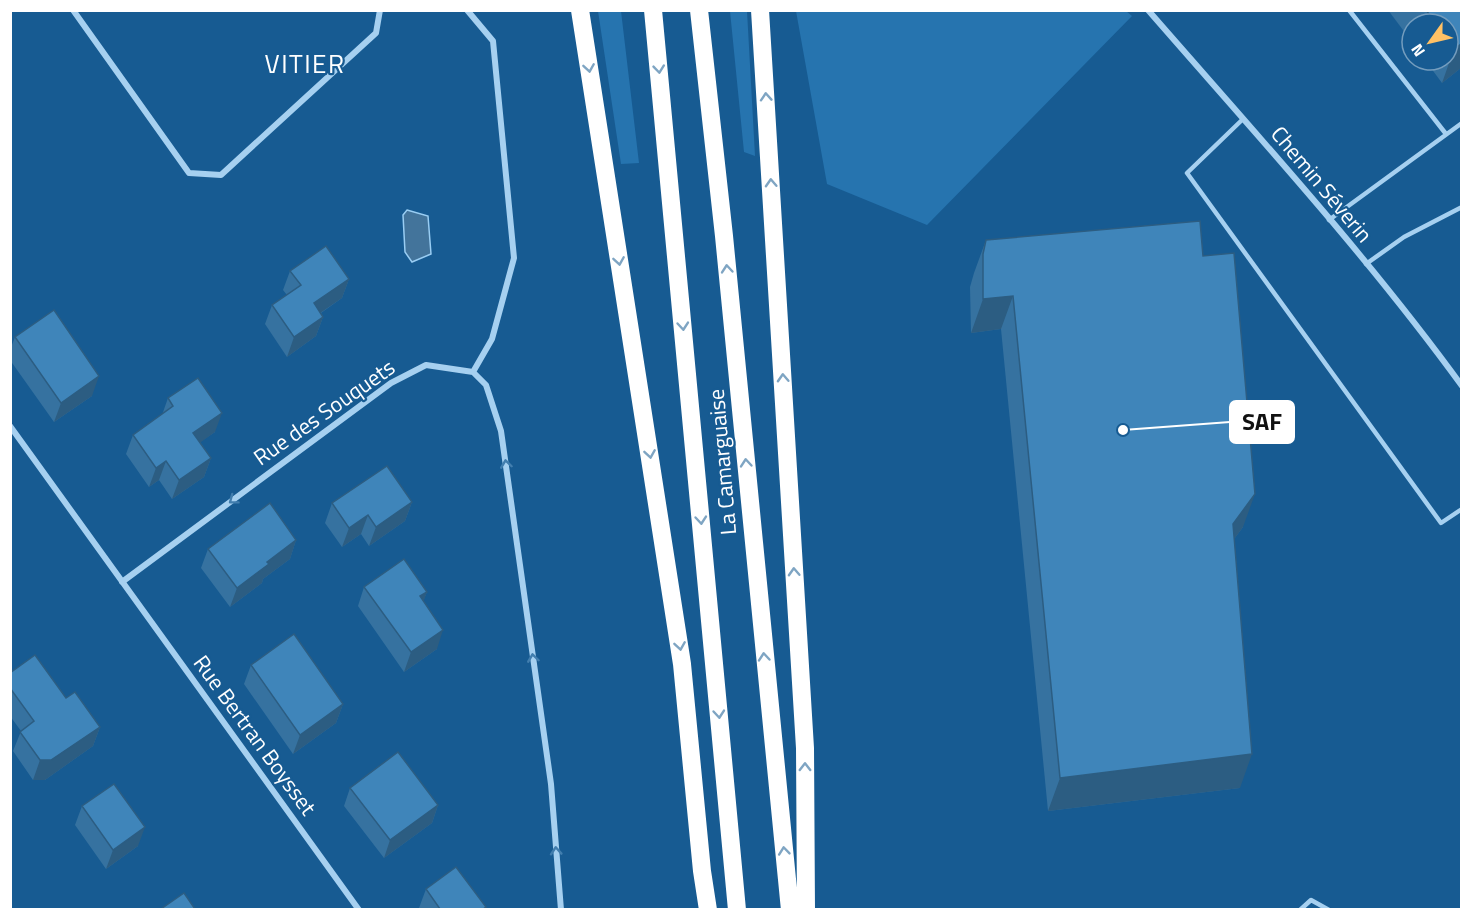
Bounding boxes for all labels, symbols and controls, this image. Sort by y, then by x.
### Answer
north arrow [1400,12,1460,72]
text: N [1405,39,1431,62]
district label: VITIER [265,44,346,83]
one-way arrow [583,64,595,73]
one-way arrow [653,64,665,73]
one-way arrow [759,92,772,101]
street label: Chemin Séverin [1263,118,1381,250]
one-way arrow [765,178,778,187]
one-way arrow [613,256,625,266]
one-way arrow [721,264,734,274]
one-way arrow [676,321,689,330]
street label: Rue des Souquets [246,350,402,474]
one-way arrow [776,373,789,382]
street label: La Camarguaise [699,388,745,536]
callout: SAF [1230,401,1294,443]
text: SAF [1242,403,1282,439]
one-way arrow [643,449,655,458]
one-way arrow [740,459,753,468]
one-way arrow [501,460,513,469]
one-way arrow [229,492,240,503]
one-way arrow [694,515,707,524]
one-way arrow [788,568,801,577]
one-way arrow [673,642,685,651]
street label: Rue Bertran Boysset [185,648,325,822]
one-way arrow [528,653,540,662]
one-way arrow [758,653,771,662]
one-way arrow [712,709,725,718]
one-way arrow [799,763,811,772]
one-way arrow [550,847,563,856]
one-way arrow [778,847,791,856]

